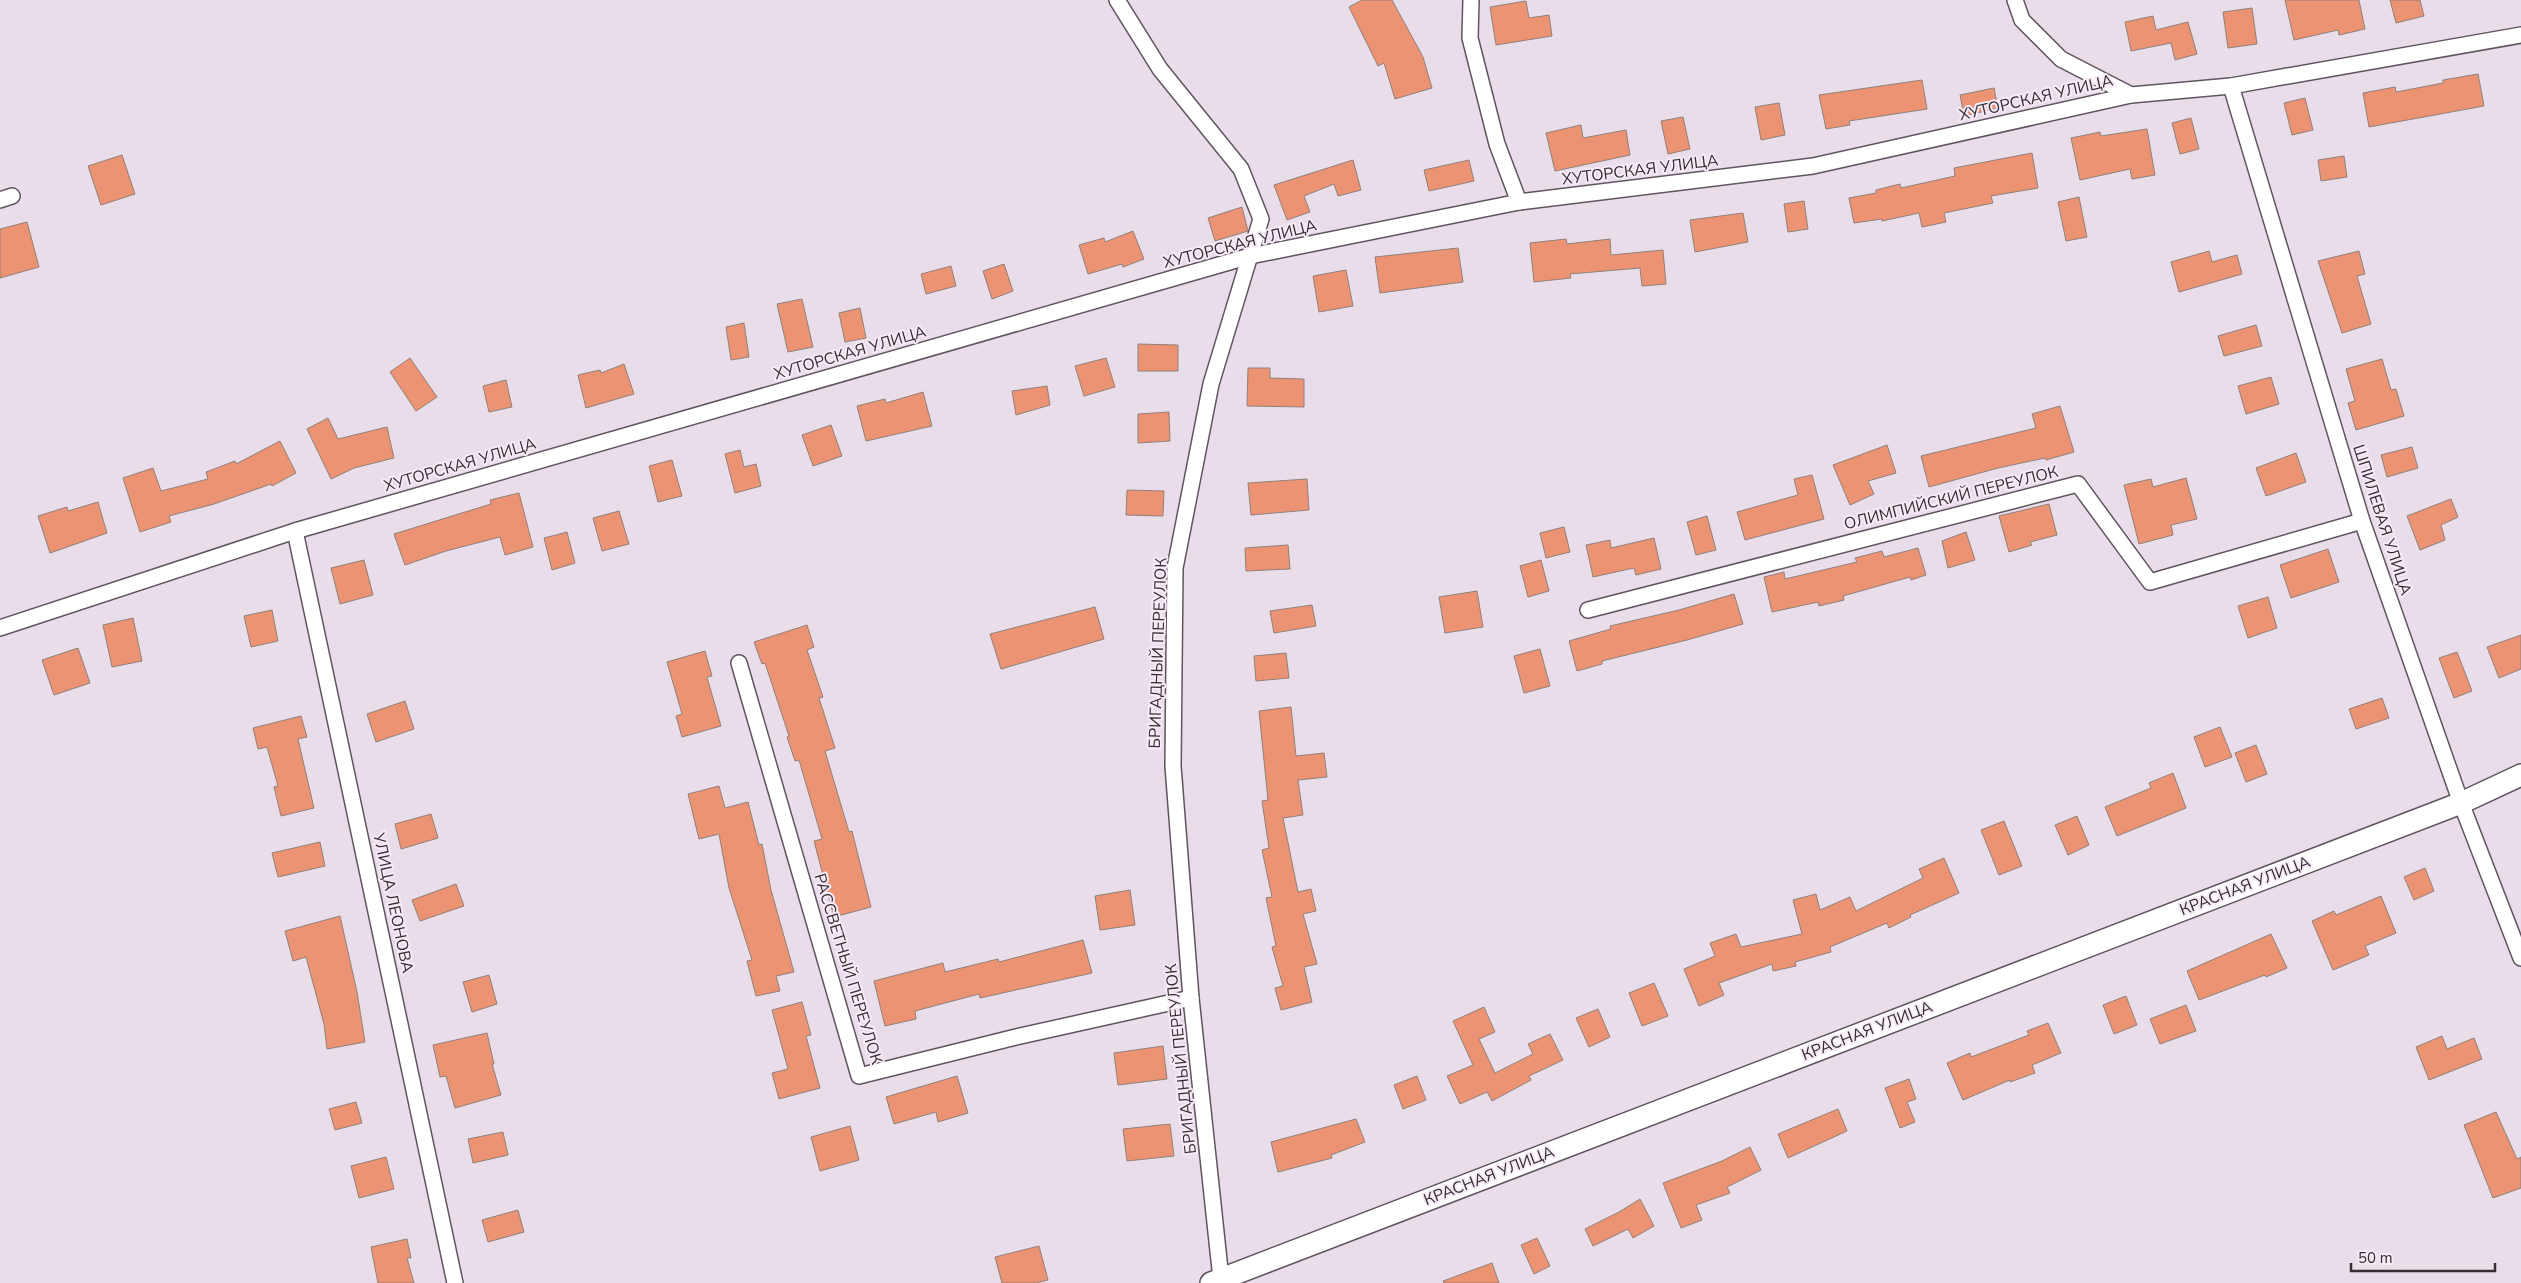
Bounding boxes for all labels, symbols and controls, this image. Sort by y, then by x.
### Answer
street label: ХУТОРСКАЯ УЛИЦА [1957,69,2116,126]
street label: ХУТОРСКАЯ УЛИЦА [1561,149,1720,191]
street label: ХУТОРСКАЯ УЛИЦА [1161,214,1319,274]
street label: ХУТОРСКАЯ УЛИЦА [771,321,929,385]
street label: ХУТОРСКАЯ УЛИЦА [381,433,539,497]
street label: ШПИЛЕВАЯ УЛИЦА [2347,442,2417,599]
street label: ОЛИМПИЙСКИЙ ПЕРЕУЛОК [1842,461,2061,535]
street label: БРИГАДНЫЙ ПЕРЕУЛОК [1144,556,1172,749]
street label: УЛИЦА ЛЕОНОВА [367,830,419,975]
street label: КРАСНАЯ УЛИЦА [2177,851,2314,921]
street label: РАССВЕТНЫЙ ПЕРЕУЛОК [808,871,888,1068]
street label: БРИГАДНЫЙ ПЕРЕУЛОК [1160,962,1202,1155]
street label: КРАСНАЯ УЛИЦА [1799,996,1936,1066]
street label: КРАСНАЯ УЛИЦА [1421,1141,1558,1211]
scale bar [2351,1240,2495,1272]
text: 50 m [2358,1248,2393,1268]

